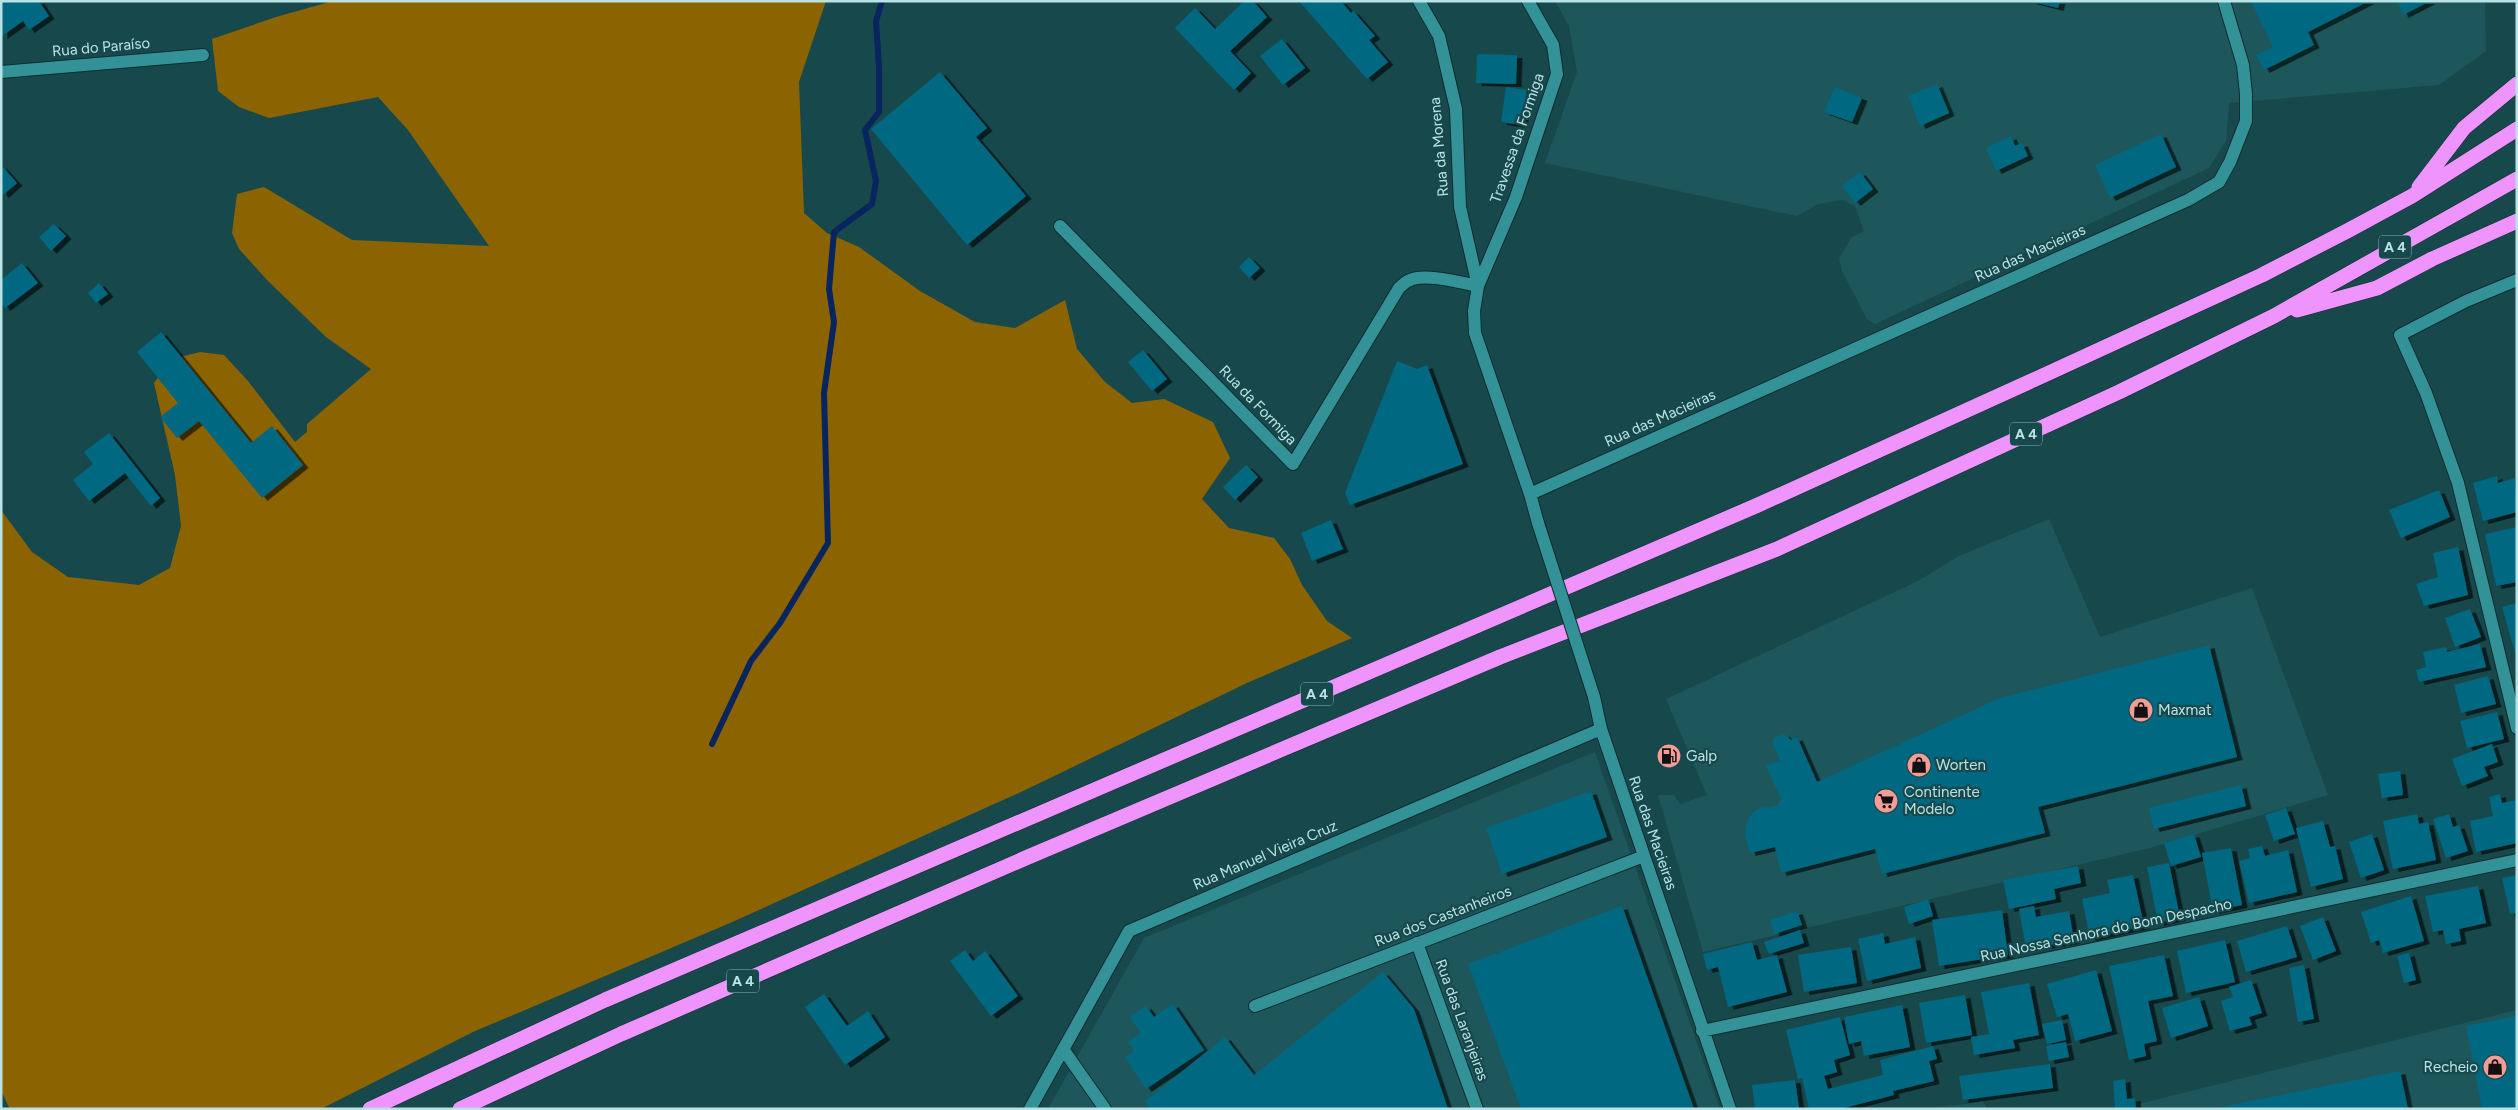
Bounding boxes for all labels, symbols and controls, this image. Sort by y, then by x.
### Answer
street label: Rua do Paraíso [51,34,151,60]
street label: Travessa da Formiga [1486,71,1548,205]
street label: Rua da Morena [1426,96,1452,198]
street label: Rua das Macieiras [1972,220,2088,286]
road number: A 4 [2379,236,2411,258]
street label: Rua da Formiga [1215,361,1301,449]
street label: Rua das Macieiras [1602,385,1718,451]
road number: A 4 [2010,422,2042,446]
road number: A 4 [1301,682,1333,706]
shop icon: Maxmat [2128,697,2154,723]
place label: Maxmat [2158,701,2212,719]
fuel station icon: Galp [1656,743,1682,769]
place label: Galp [1686,747,1717,765]
shop icon: Worten [1906,752,1932,778]
place label: Worten [1936,756,1986,774]
street label: Rua das Macieiras [1625,774,1681,892]
place label: Continente Modelo [1904,783,1980,818]
supermarket icon: Continente Modelo [1873,788,1899,814]
street label: Rua Manuel Vieira Cruz [1190,816,1340,894]
street label: Rua dos Castanheiros [1372,882,1514,950]
street label: Rua Nossa Senhora do Bom Despacho [1979,894,2234,965]
street label: Rua das Laranjeiras [1432,957,1492,1083]
road number: A 4 [727,969,759,992]
shop icon: Recheio [2482,1054,2508,1080]
place label: Recheio [2424,1058,2478,1076]

